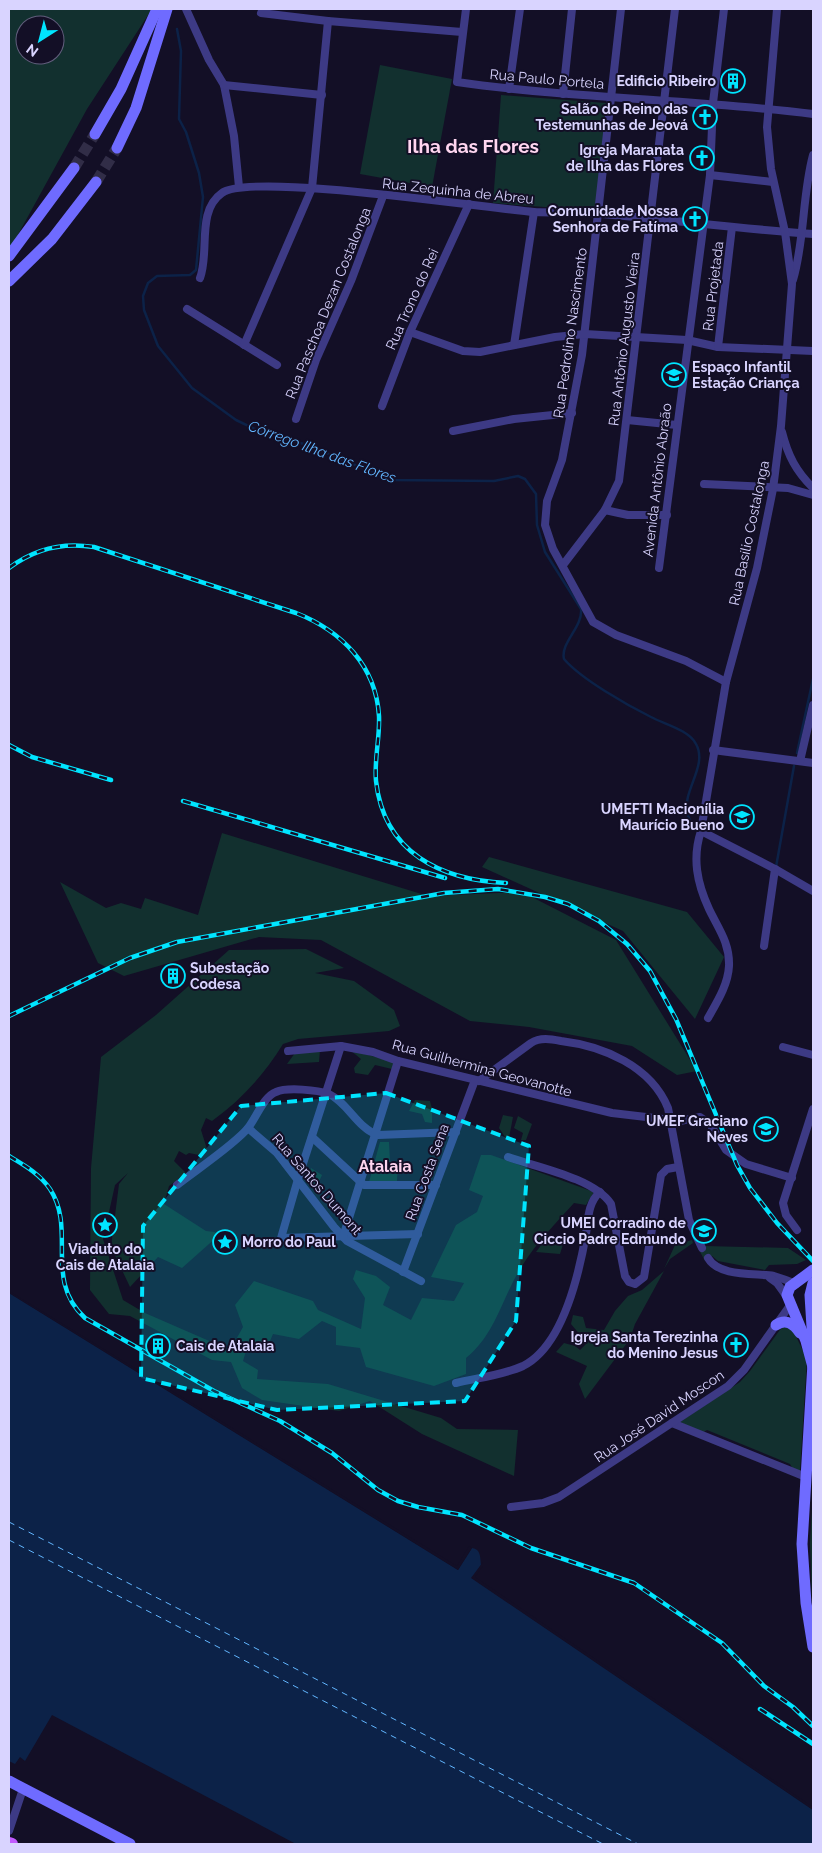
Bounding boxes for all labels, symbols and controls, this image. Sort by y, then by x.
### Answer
north arrow [15,15,65,65]
text: N [23,41,41,60]
street label: Rua Paulo Portela [489,66,605,92]
building icon: Edificio Ribeiro [720,68,746,94]
place label: Edificio Ribeiro [616,73,717,89]
place label: Salão do Reino das Testemunhas de Jeová [536,101,688,133]
church icon: Salão do Reino das Testemunhas de Jeová [692,104,718,130]
district label: Ilha das Flores [407,135,539,157]
place label: Igreja Maranata de Ilha das Flores [566,142,684,174]
church icon: Igreja Maranata de Ilha das Flores [689,145,715,171]
street label: Rua Zequinha de Abreu [381,175,535,207]
place label: Comunidade Nossa Senhora de Fatíma [547,203,678,235]
street label: Rua Paschoa Dezan Costalonga [282,205,374,401]
church icon: Comunidade Nossa Senhora de Fatíma [682,206,708,232]
street label: Rua Projetada [700,240,726,332]
street label: Rua Trono do Rei [382,246,442,352]
street label: Rua Pedrolino Nascimento [550,247,590,419]
street label: Rua Antônio Augusto Vieira [605,251,643,427]
place label: Espaço Infantil Estação Criança [692,359,799,391]
school or university icon: Espaço Infantil Estação Criança [661,362,687,388]
street label: Avenida Antônio Abraão [640,402,674,558]
water label: Córrego Ilha das Flores [246,417,398,487]
street label: Rua Basílio Costalonga [726,459,772,607]
place label: UMEFTI Macionília Maurício Bueno [601,801,725,833]
school or university icon: UMEFTI Macionília Maurício Bueno [729,804,755,830]
place label: Subestação Codesa [190,960,270,992]
building icon: Subestação Codesa [160,963,186,989]
street label: Rua Guilhermina Geovanotte [390,1036,574,1100]
place label: UMEF Graciano Neves [646,1113,749,1145]
school or university icon: UMEF Graciano Neves [753,1116,779,1142]
street label: Rua Costa Sena [402,1122,452,1222]
street label: Rua Santos Dumont [269,1130,365,1238]
district label: Atalaia [358,1157,412,1176]
place icon: Viaduto do Cais de Atalaia [92,1212,118,1238]
place label: UMEI Corradino de Ciccio Padre Edmundo [534,1215,687,1247]
school or university icon: UMEI Corradino de Ciccio Padre Edmundo [691,1218,717,1244]
place icon: Morro do Paul [212,1229,238,1255]
place label: Morro do Paul [242,1234,336,1250]
place label: Viaduto do Cais de Atalaia [56,1241,154,1273]
place label: Igreja Santa Terezinha do Menino Jesus [570,1329,718,1361]
church icon: Igreja Santa Terezinha do Menino Jesus [723,1332,749,1358]
building icon: Cais de Atalaia [145,1333,171,1359]
place label: Cais de Atalaia [176,1338,274,1354]
street label: Rua José David Moscon [591,1367,727,1465]

